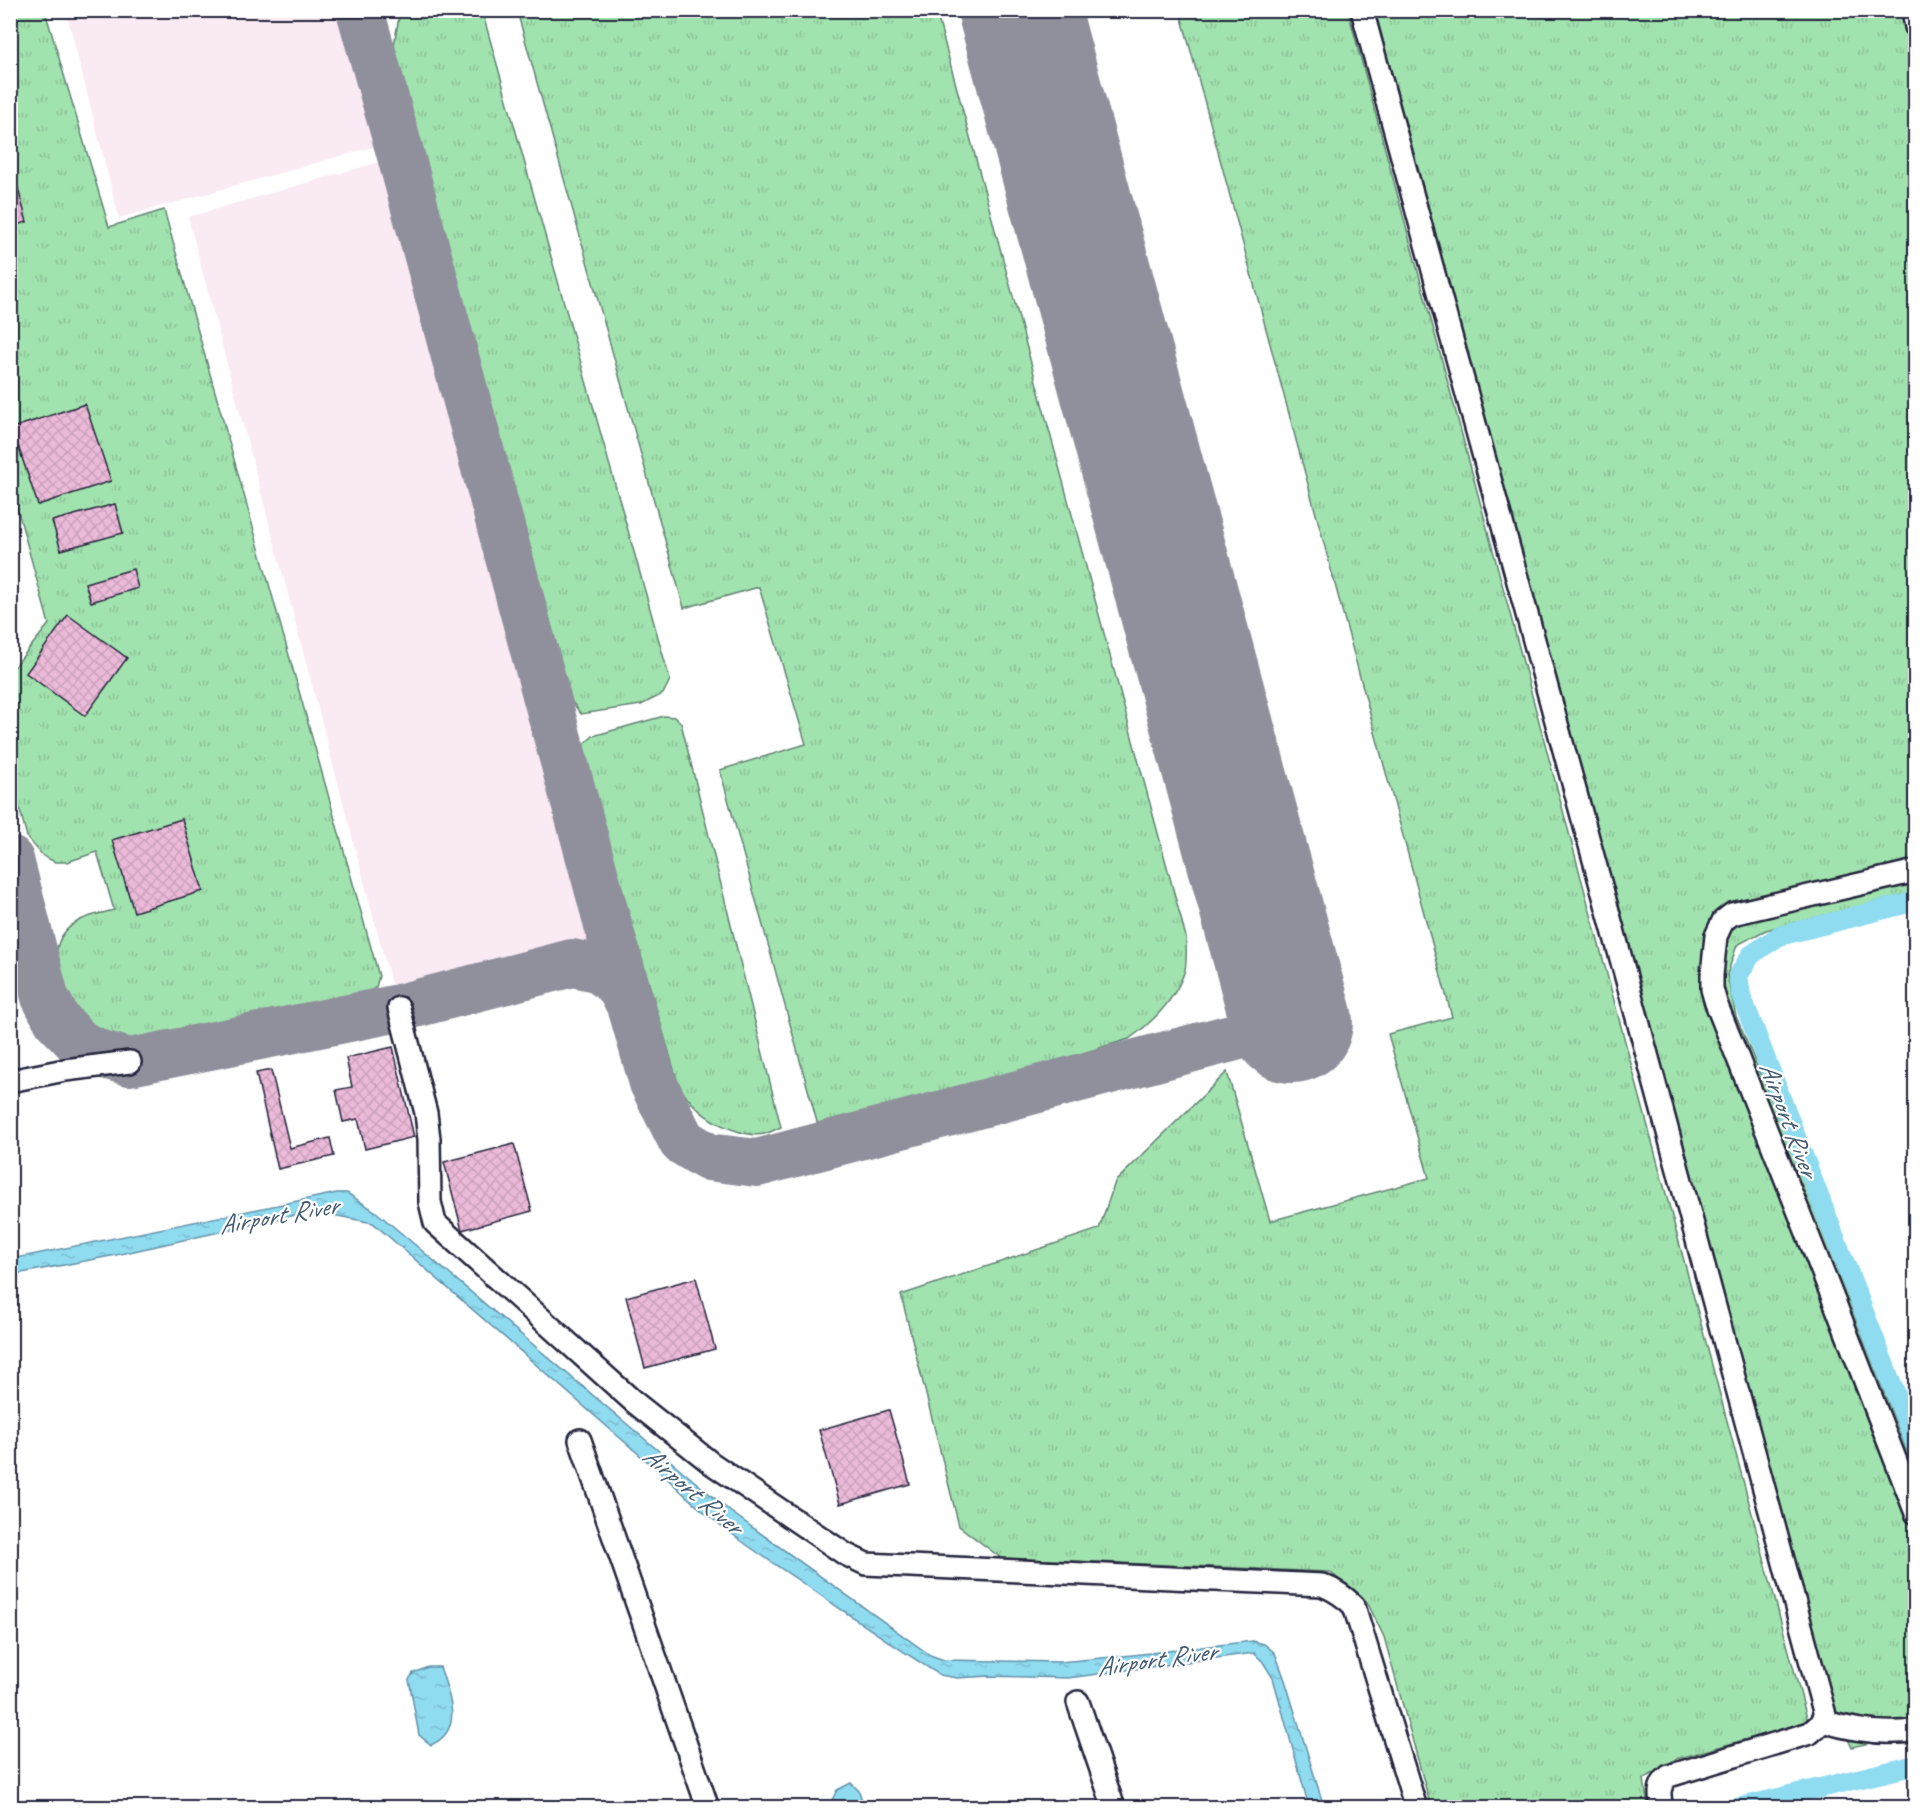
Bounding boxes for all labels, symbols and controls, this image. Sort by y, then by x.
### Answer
water label: Airport River [1752,1057,1828,1185]
water label: Airport River [216,1187,344,1242]
water label: Airport River [636,1438,753,1544]
water label: Airport River [1094,1633,1222,1684]

